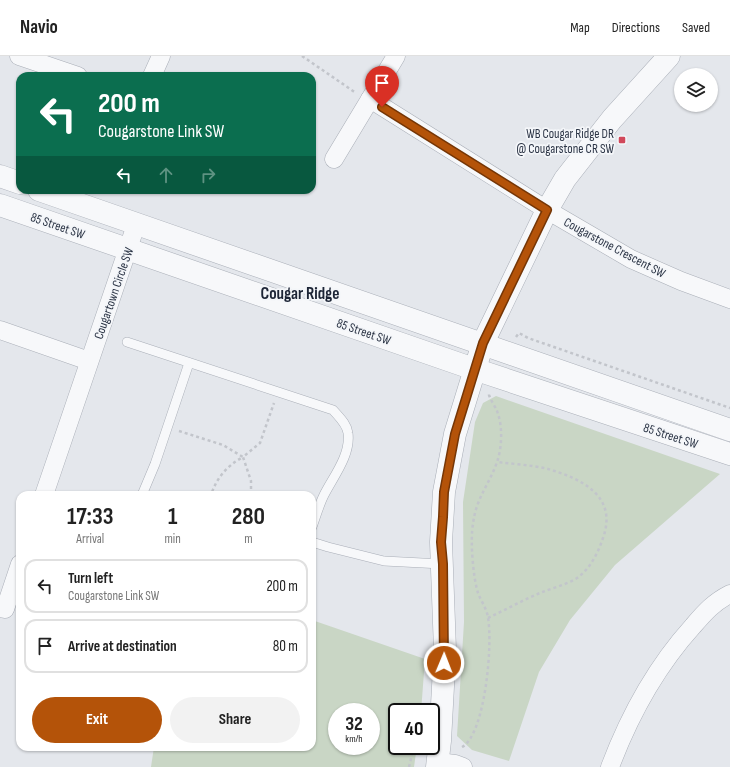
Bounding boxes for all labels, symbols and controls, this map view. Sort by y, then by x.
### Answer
text: Navio [20,16,58,39]
text: Map [570,19,590,36]
text: Directions [612,19,660,36]
text: Saved [682,19,710,36]
pin [365,66,399,107]
map controls [674,68,718,112]
button: layers [674,68,718,112]
icon: arrive [371,72,393,94]
text: 200 m [98,87,160,120]
icon: left [32,88,84,140]
text: Cougarstone Link SW [98,121,224,142]
place label: WB Cougar Ridge DR @ Cougarstone CR SW [516,126,615,157]
marker: WB Cougar Ridge DR @ Cougarstone CR SW [617,135,627,145]
icon: left [113,164,135,186]
icon: ahead [155,164,177,186]
icon: right [197,164,219,186]
street label: 85 Street SW [28,209,87,243]
street label: Cougarstone Crescent SW [561,214,669,282]
street label: Cougartown Circle SW [91,245,137,341]
district label: Cougar Ridge [261,284,339,304]
street label: 85 Street SW [334,315,393,349]
street label: 85 Street SW [641,420,701,452]
text: 17:33 [67,502,113,531]
text: 1 [168,502,177,531]
text: 280 [232,502,265,531]
text: Arrival [76,531,104,547]
text: min [164,531,181,547]
text: m [244,531,253,547]
text: Turn left [68,569,113,588]
icon: left [34,575,56,597]
text: 200 m [266,577,298,596]
text: Cougarstone Link SW [68,588,159,604]
icon: arrive [34,635,56,657]
text: Arrive at destination [68,637,177,656]
text: 80 m [273,637,298,656]
position arrow [423,642,465,684]
button: Exit [32,697,162,743]
button: Share [170,697,300,743]
speed limit sign: 40 [388,703,440,755]
text: 32 [345,712,363,736]
text: km/h [345,733,363,745]

